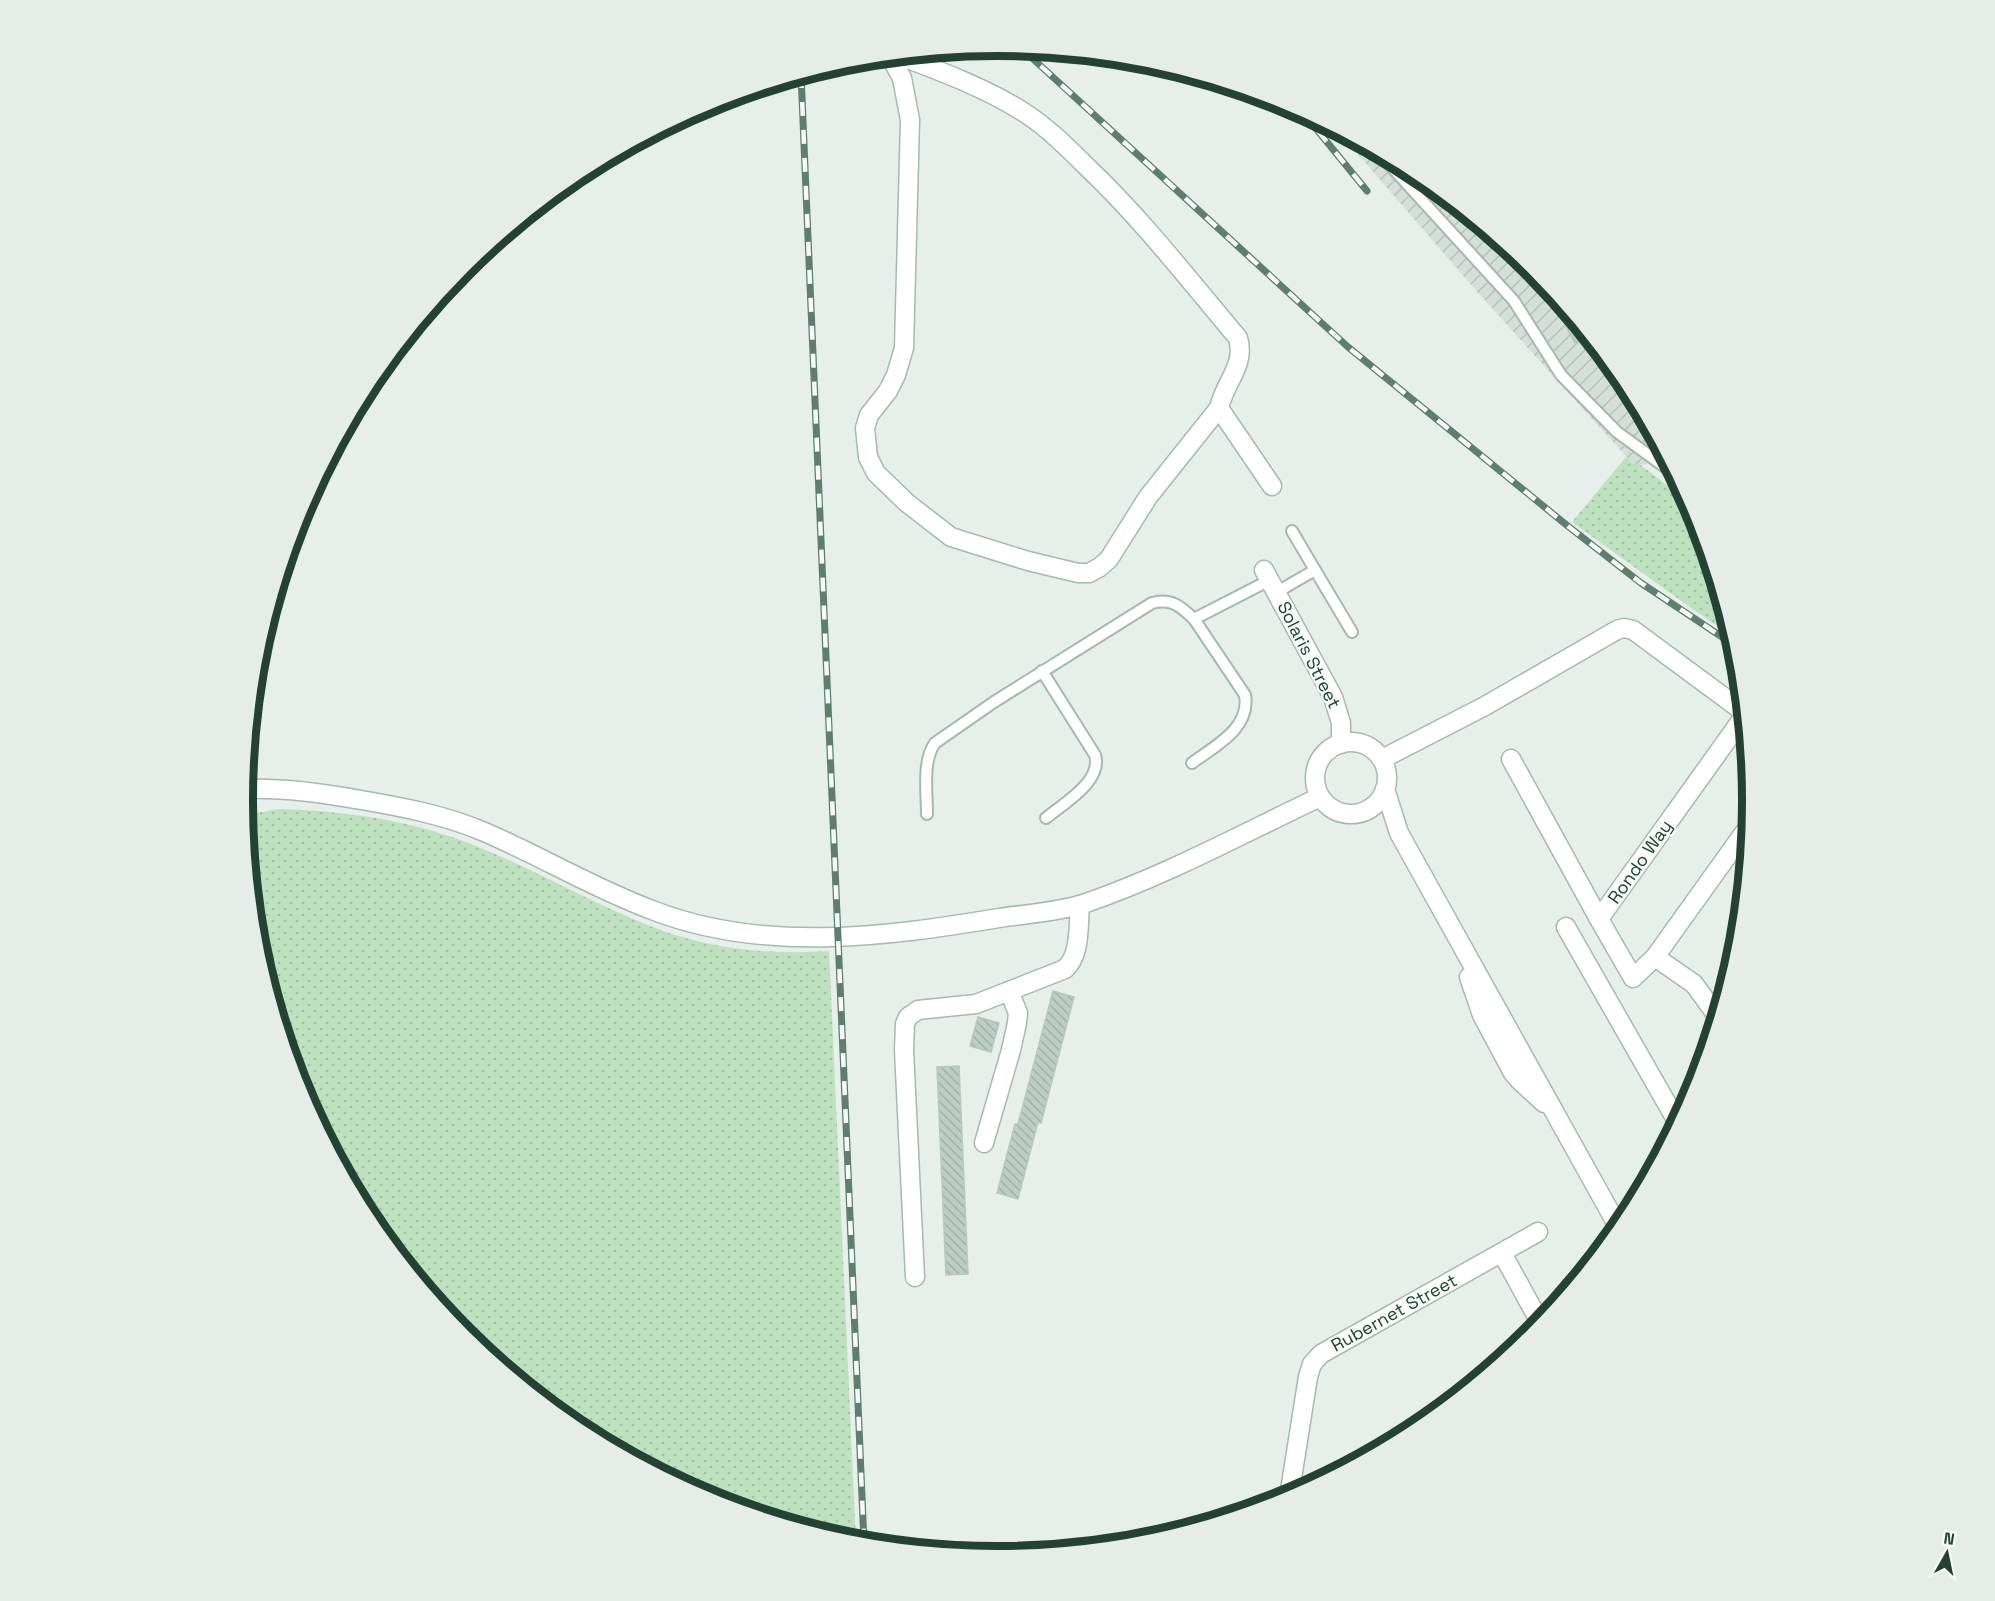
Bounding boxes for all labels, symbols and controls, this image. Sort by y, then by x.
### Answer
street label: Solaris Street [1273,597,1346,712]
street label: Rondo Way [1602,815,1677,908]
street label: Rubernet Street [1327,1268,1461,1357]
north arrow [1917,1523,1977,1583]
text: N [1942,1527,1956,1550]

